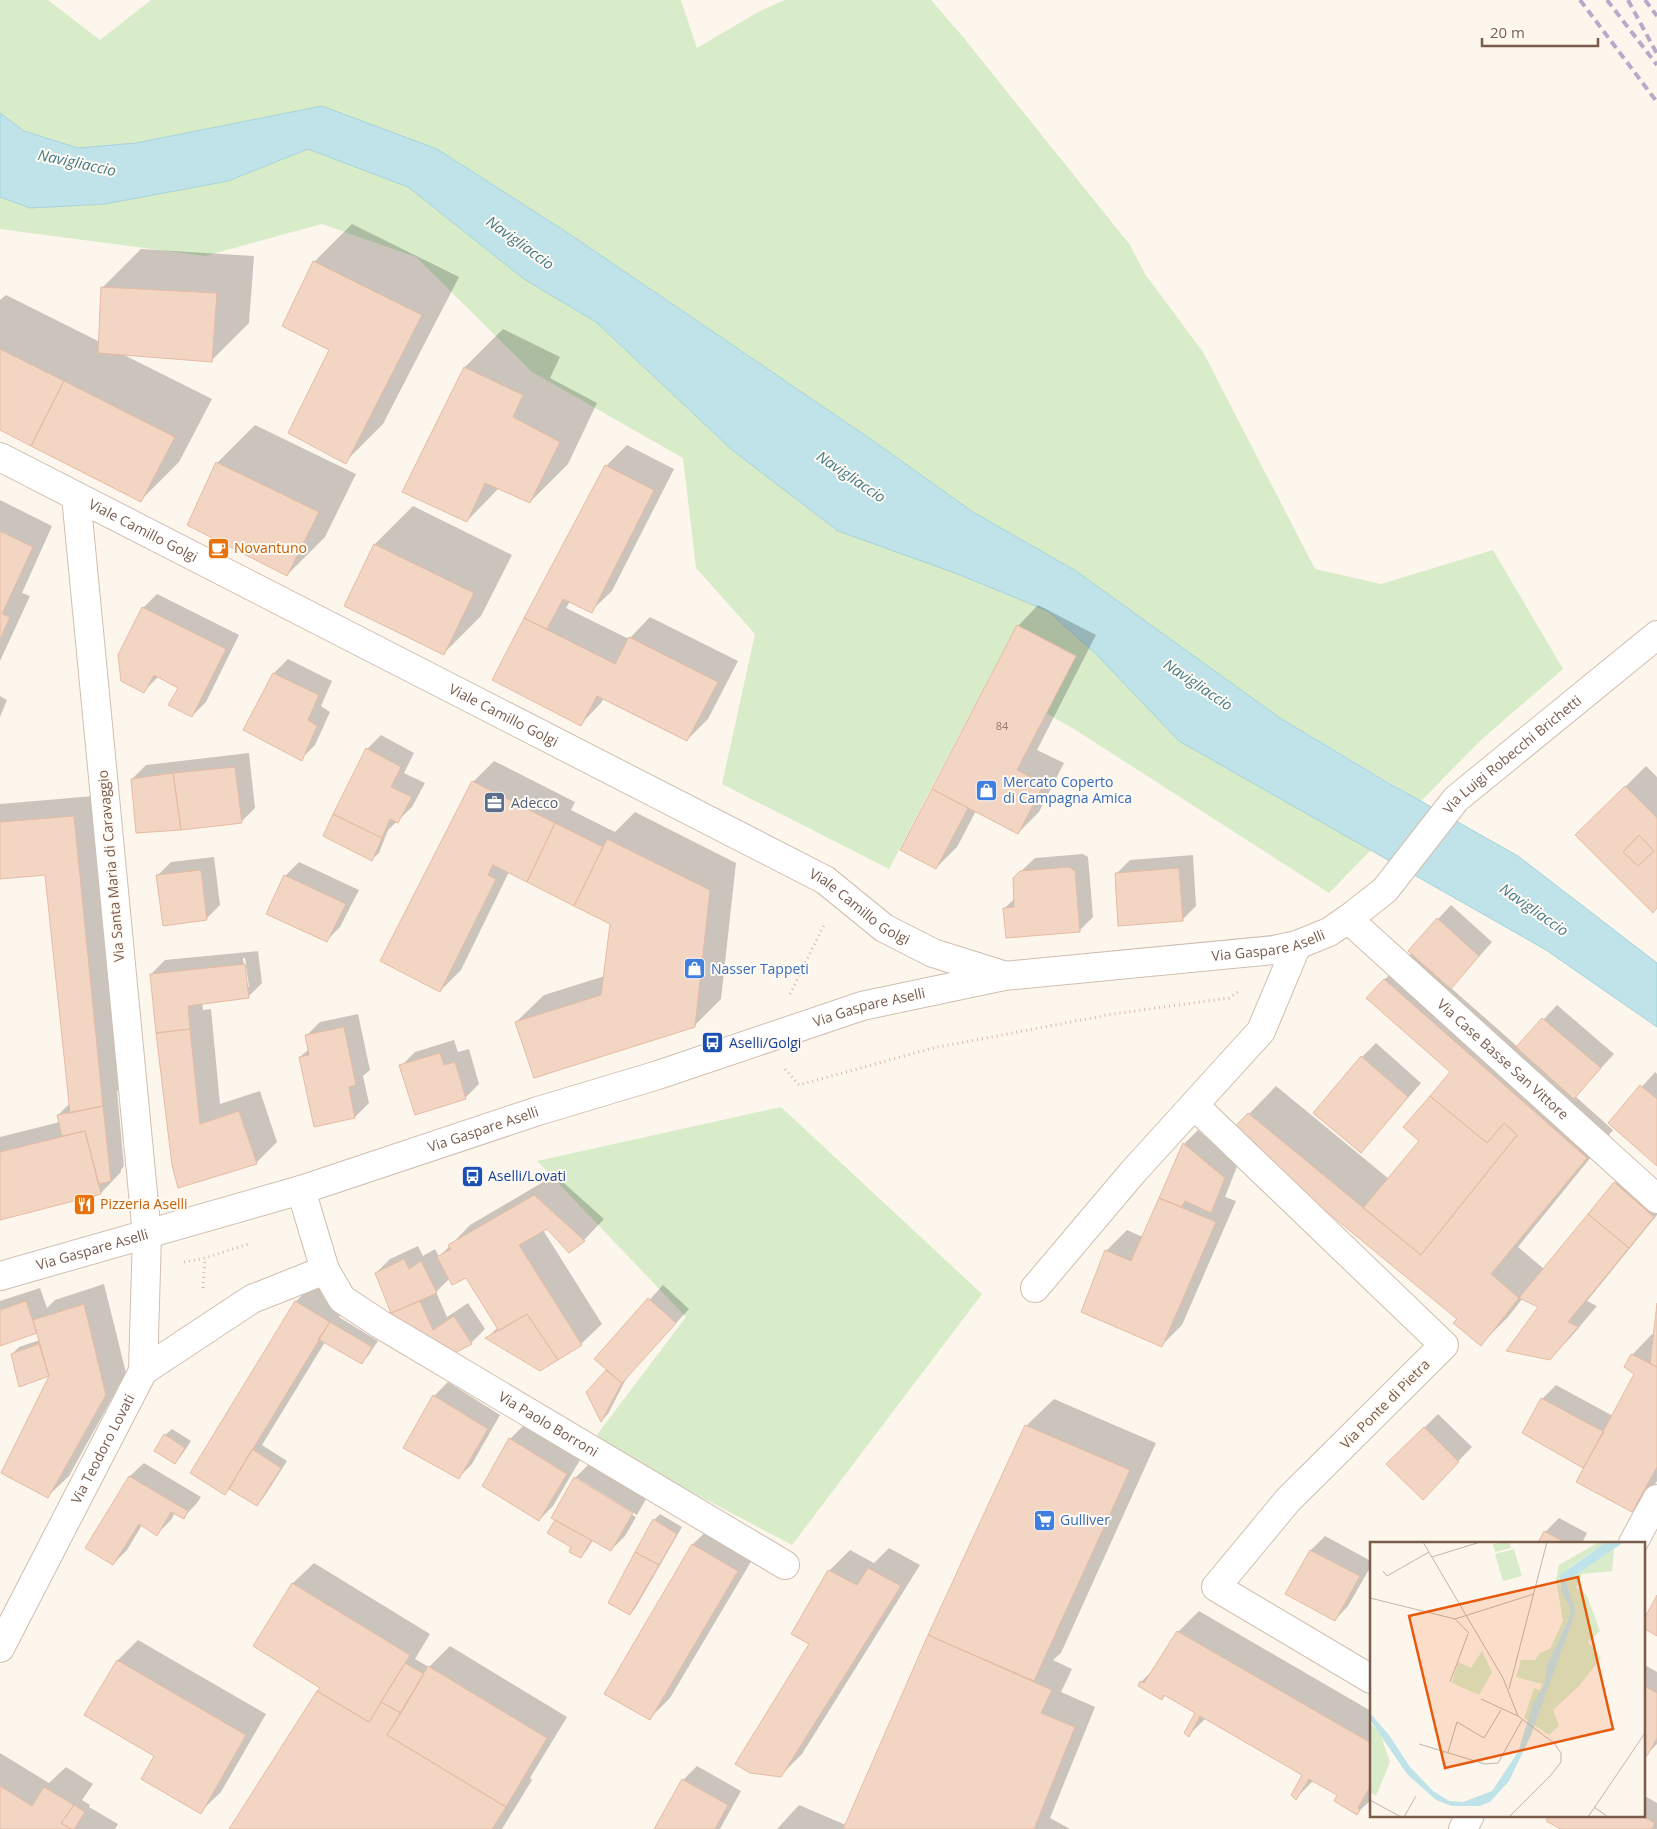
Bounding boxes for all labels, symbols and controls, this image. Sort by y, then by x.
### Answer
scale bar [1482,15,1598,47]
text: 20 m [1490,22,1525,42]
water label: Navigliaccio [36,144,118,180]
water label: Navigliaccio [483,211,559,274]
water label: Navigliaccio [813,446,890,507]
street label: Viale Camillo Golgi [86,494,201,566]
cafe icon: Novantuno [206,536,230,560]
place label: Novantuno [234,538,307,557]
water label: Navigliaccio [1160,654,1237,715]
street label: Viale Camillo Golgi [446,679,562,751]
street label: Via Luigi Robecchi Brichetti [1438,691,1585,817]
house number: 84 [996,718,1009,733]
street label: Via Santa Maria di Caravaggio [93,769,128,963]
place label: Mercato Coperto di Campagna Amica [1003,772,1132,807]
shop icon: Mercato Coperto di Campagna Amica [975,778,999,802]
office icon: Adecco [483,791,507,815]
place label: Adecco [511,793,558,812]
street label: Viale Camillo Golgi [806,864,913,949]
water label: Navigliaccio [1496,878,1573,940]
street label: Via Gaspare Aselli [1211,925,1328,965]
shop icon: Nasser Tappeti [683,957,707,981]
place label: Nasser Tappeti [711,959,809,978]
street label: Via Gaspare Aselli [810,983,927,1031]
street label: Via Case Basse San Vittore [1433,994,1573,1124]
bus stop icon: Aselli/Golgi [701,1031,725,1055]
place label: Aselli/Golgi [729,1033,801,1052]
street label: Via Gaspare Aselli [425,1102,541,1156]
bus stop icon: Aselli/Lovati [460,1164,484,1188]
place label: Aselli/Lovati [488,1166,566,1185]
restaurant icon: Pizzeria Aselli [72,1192,96,1216]
place label: Pizzeria Aselli [100,1194,188,1213]
street label: Via Gaspare Aselli [34,1224,150,1274]
street label: Via Ponte di Pietra [1336,1355,1434,1453]
street label: Via Paolo Borroni [495,1387,602,1461]
street label: Via Teodoro Lovati [66,1391,139,1507]
supermarket icon: Gulliver [1032,1508,1056,1532]
place label: Gulliver [1060,1510,1110,1529]
inset map [1370,1542,1644,1816]

